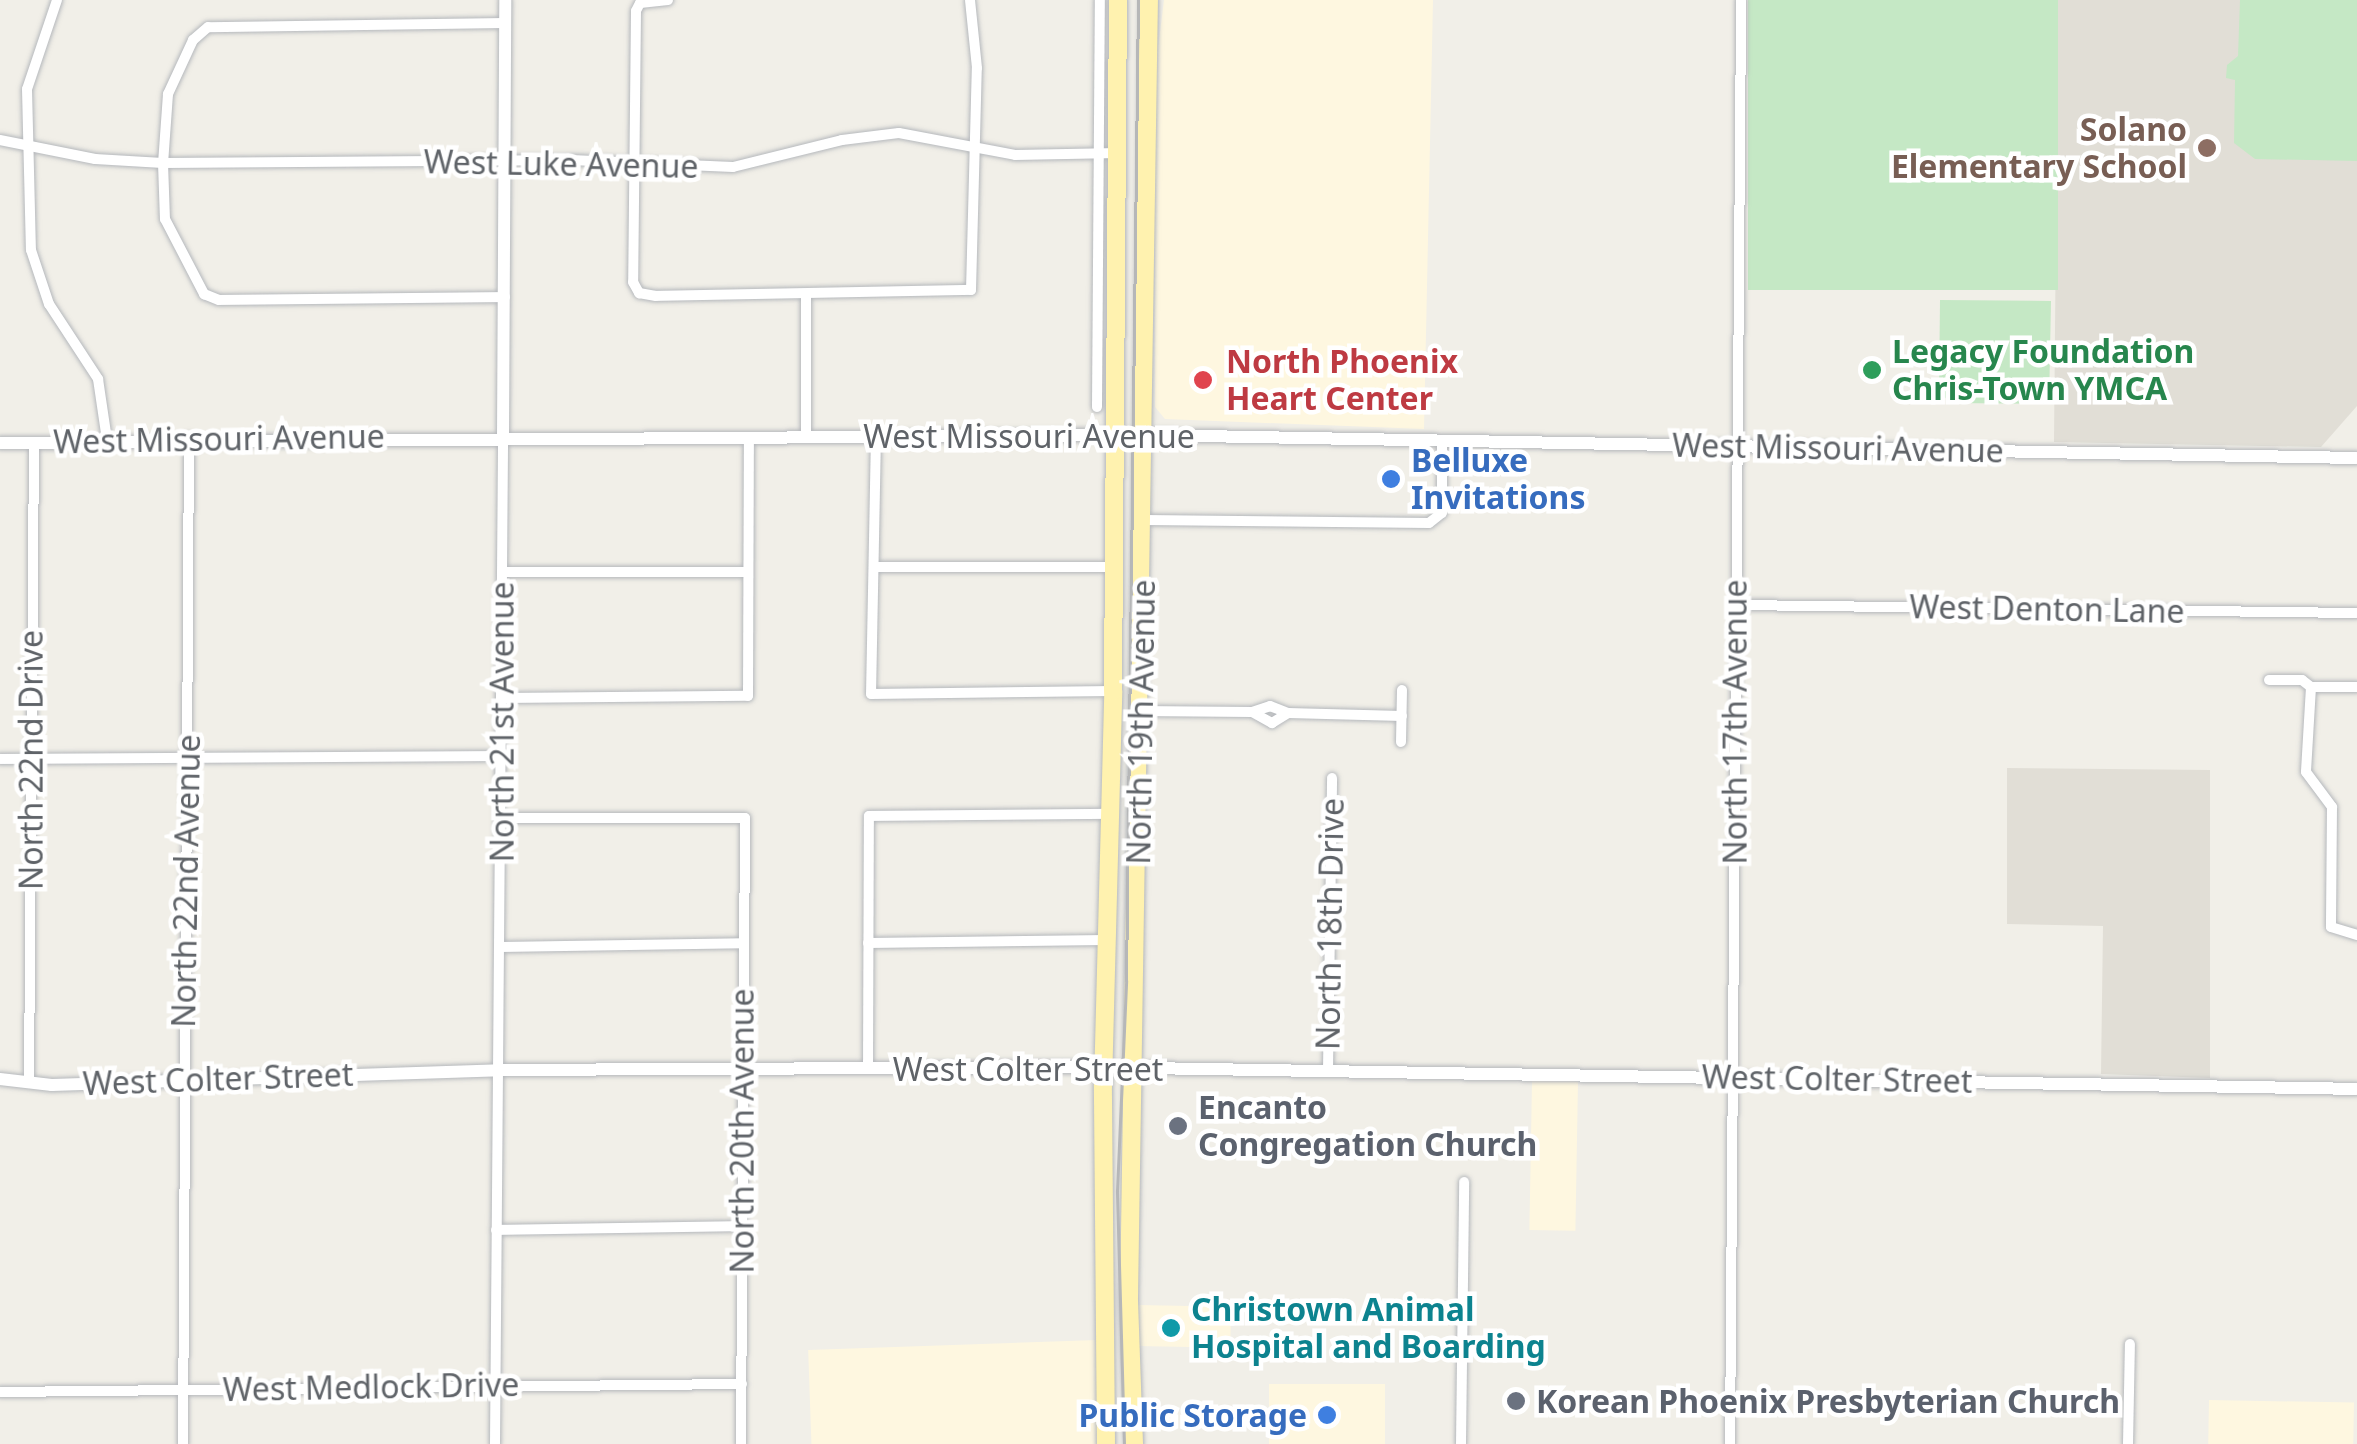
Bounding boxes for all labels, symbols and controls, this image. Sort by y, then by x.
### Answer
place label: Solano Elementary School [1891,111,2187,186]
marker: Solano Elementary School [2196,137,2218,159]
street label: West Luke Avenue [423,142,699,186]
place label: Legacy Foundation Chris-Town YMCA [1892,333,2194,408]
place label: North Phoenix Heart Center [1226,343,1458,418]
marker: Legacy Foundation Chris-Town YMCA [1861,359,1883,381]
marker: North Phoenix Heart Center [1190,367,1216,393]
street label: West Missouri Avenue [53,417,385,461]
street label: West Missouri Avenue [863,417,1195,455]
street label: West Missouri Avenue [1672,426,2004,470]
place label: Belluxe Invitations [1411,442,1585,517]
marker: Belluxe Invitations [1380,468,1402,490]
street label: North 19th Avenue [1119,579,1163,865]
street label: North 17th Avenue [1716,579,1754,865]
street label: North 21st Avenue [483,582,521,862]
street label: West Denton Lane [1909,587,2185,631]
street label: North 22nd Drive [12,630,50,890]
street label: North 22nd Avenue [164,734,208,1028]
street label: North 18th Drive [1309,798,1351,1050]
street label: North 20th Avenue [723,988,761,1274]
street label: West Colter Street [893,1050,1163,1088]
street label: West Colter Street [82,1055,354,1103]
street label: West Colter Street [1701,1057,1973,1101]
place label: Encanto Congregation Church [1198,1089,1537,1164]
marker: Encanto Congregation Church [1167,1115,1189,1137]
place label: Christown Animal Hospital and Boarding [1191,1291,1546,1366]
marker: Christown Animal Hospital and Boarding [1160,1317,1182,1339]
street label: West Medlock Drive [222,1365,520,1409]
place label: Korean Phoenix Presbyterian Church [1536,1382,2120,1420]
marker: Korean Phoenix Presbyterian Church [1505,1390,1527,1412]
place label: Public Storage [1078,1396,1307,1434]
marker: Public Storage [1316,1404,1338,1426]

